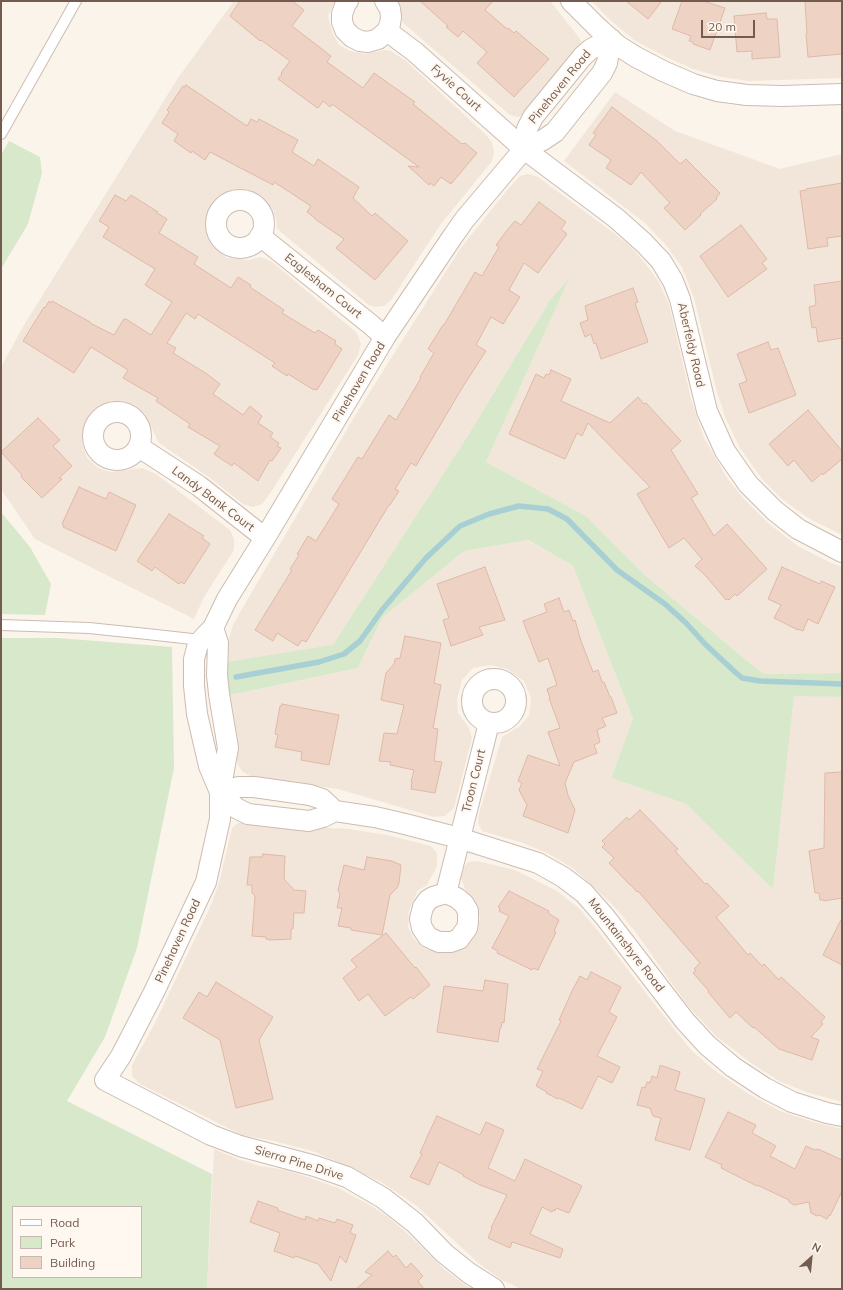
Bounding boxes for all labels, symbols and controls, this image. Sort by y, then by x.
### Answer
scale bar [703,12,757,38]
text: 20 m [708,19,736,34]
street label: Pinehaven Road [526,47,594,127]
street label: Fyvie Court [428,62,484,114]
street label: Eaglesham Court [282,250,364,322]
street label: Aberfeldy Road [674,301,708,389]
street label: Pinehaven Road [329,339,389,425]
street label: Landy Bank Court [169,463,257,535]
street label: Troon Court [459,748,489,814]
street label: Mountainshyre Road [585,895,667,995]
street label: Pinehaven Road [152,897,204,985]
street label: Sierra Pine Drive [253,1143,345,1183]
legend [12,1206,142,1278]
text: Road [50,1215,79,1230]
text: Park [50,1235,75,1250]
north arrow [791,1238,831,1278]
text: N [810,1239,823,1255]
text: Building [50,1255,95,1270]

